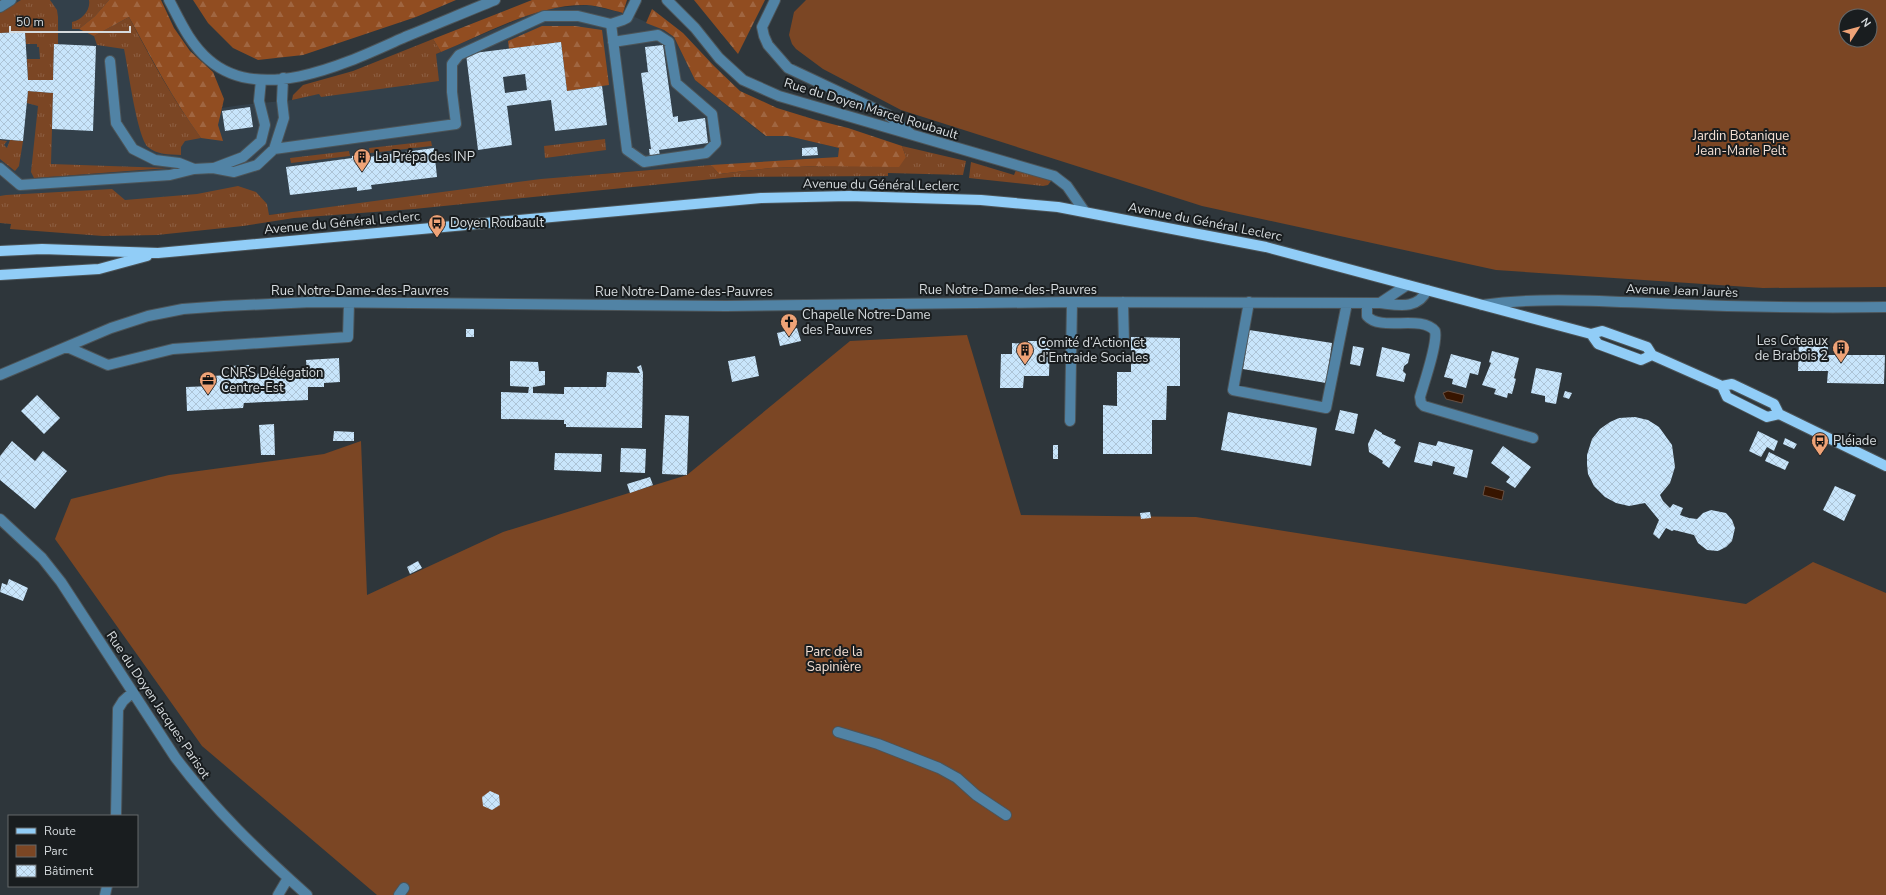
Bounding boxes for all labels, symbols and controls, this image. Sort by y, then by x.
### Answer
scale bar [10,8,130,34]
north arrow [1838,8,1878,48]
text: 50 m [16,14,44,30]
text: N [1857,15,1874,30]
street label: Rue du Doyen Marcel Roubault [782,74,961,144]
park label: Jardin Botanique Jean-Marie Pelt [1692,127,1789,160]
building icon: La Prépa des INP [352,147,372,172]
place label: La Prépa des INP [375,148,475,166]
street label: Avenue du Général Leclerc [803,175,959,195]
street label: Avenue du Général Leclerc [1127,198,1283,246]
street label: Avenue du Général Leclerc [263,207,421,239]
bus stop icon: Doyen Roubault [427,213,447,238]
place label: Doyen Roubault [450,214,545,232]
street label: Avenue Jean Jaurès [1625,280,1739,302]
street label: Rue Notre-Dame-des-Pauvres [919,281,1097,299]
street label: Rue Notre-Dame-des-Pauvres [271,282,449,300]
street label: Rue Notre-Dame-des-Pauvres [595,283,773,301]
place label: Chapelle Notre-Dame des Pauvres [802,306,931,339]
church icon: Chapelle Notre-Dame des Pauvres [779,312,799,337]
place label: Les Coteaux de Brabois 2 [1755,332,1828,365]
place label: Comité d’Action et d’Entraide Sociales [1038,334,1149,367]
building icon: Les Coteaux de Brabois 2 [1831,338,1851,363]
building icon: Comité d’Action et d’Entraide Sociales [1015,340,1035,365]
place label: CNRS Délégation Centre-Est [221,364,323,397]
office icon: CNRS Délégation Centre-Est [198,370,218,395]
bus stop icon: Pléiade [1810,431,1830,456]
place label: Pléiade [1833,432,1876,450]
street label: Rue du Doyen Jacques Parisot [102,628,214,783]
park label: Parc de la Sapinière [805,643,863,676]
legend [8,815,138,887]
text: Route [44,823,76,839]
text: Parc [44,843,68,859]
text: Bâtiment [44,863,94,879]

